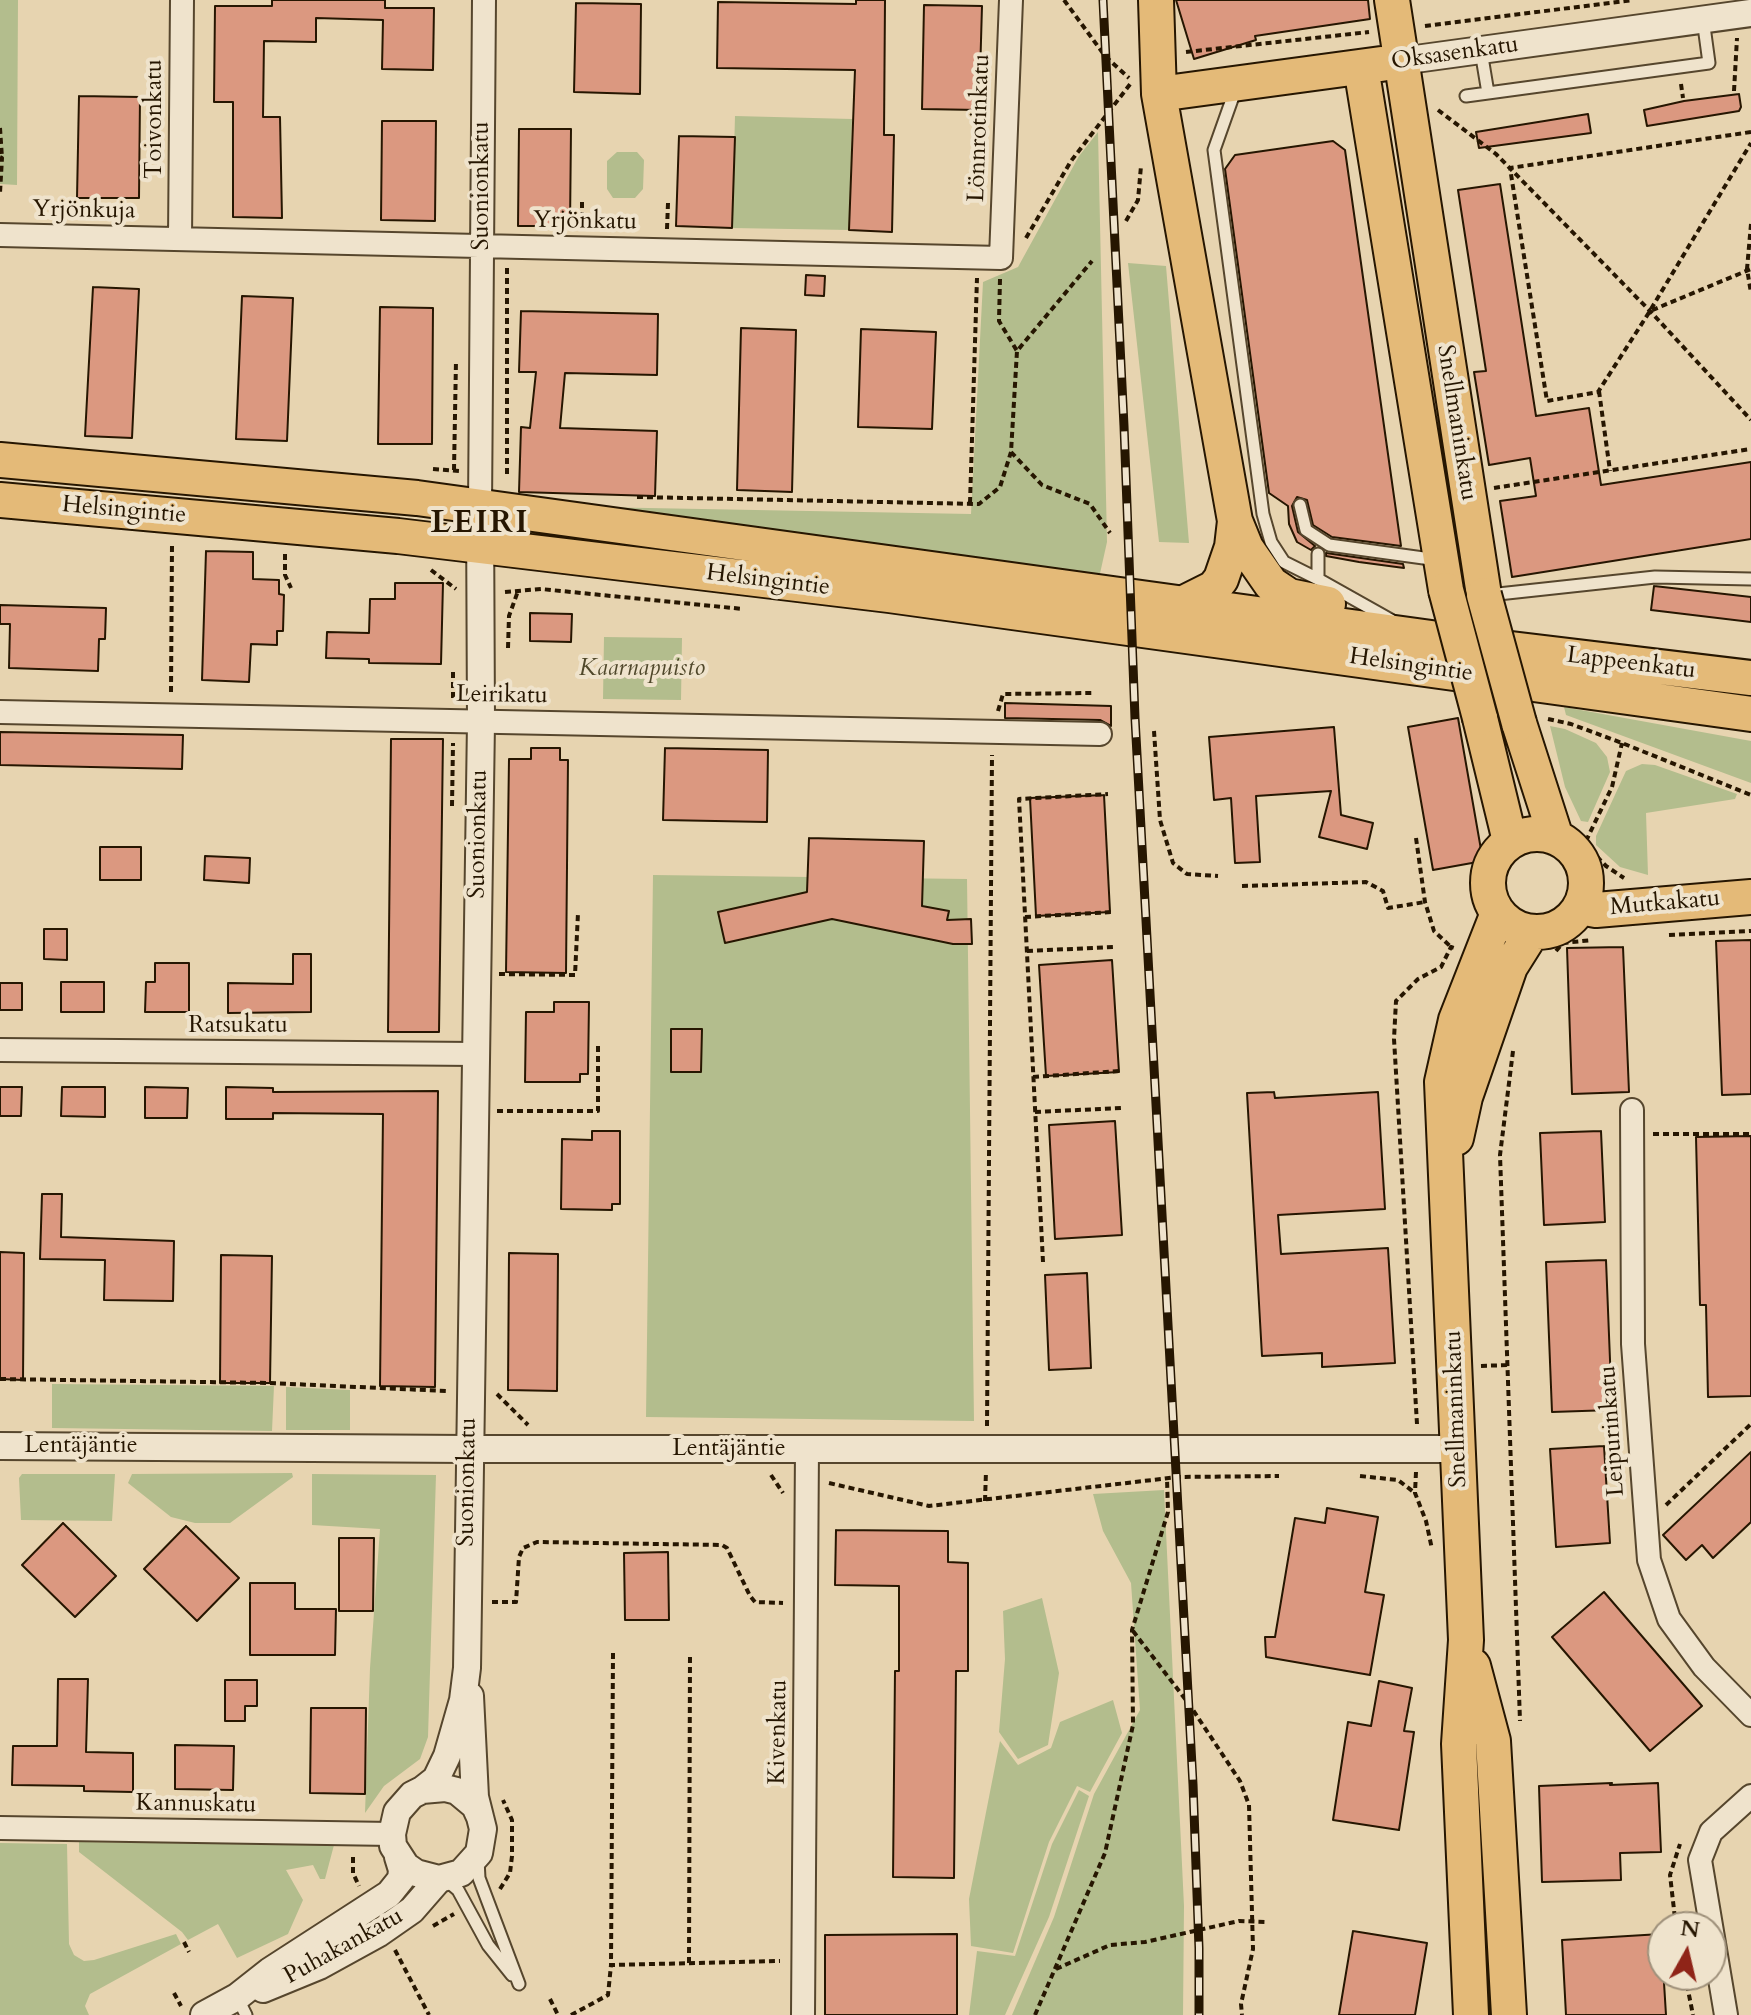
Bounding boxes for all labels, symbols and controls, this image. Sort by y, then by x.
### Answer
street label: Oksasenkatu [1389,31,1521,77]
street label: Lönnrotinkatu [963,53,997,203]
street label: Toivonkatu [141,59,169,179]
street label: Suonionkatu [468,121,496,251]
street label: Yrjönkuja [32,196,136,226]
street label: Yrjönkatu [533,207,637,237]
street label: Snellmaninkatu [1429,343,1483,503]
street label: Helsingintie [61,491,187,531]
district label: LEIRI [431,506,529,544]
street label: Helsingintie [704,559,832,603]
street label: Lappeenkatu [1565,642,1697,686]
street label: Helsingintie [1347,643,1475,689]
park label: Kaarnapuisto [579,655,705,683]
street label: Leirikatu [456,681,548,711]
street label: Suonionkatu [463,769,495,899]
street label: Mutkakatu [1609,885,1721,923]
street label: Ratsukatu [188,1012,288,1040]
street label: Snellmaninkatu [1440,1330,1474,1488]
street label: Leipurinkatu [1594,1365,1632,1497]
street label: Suonionkatu [452,1417,484,1547]
street label: Lentäjäntie [24,1432,138,1460]
street label: Lentäjäntie [672,1435,786,1463]
street label: Kivenkatu [764,1679,794,1785]
street label: Kannuskatu [135,1790,257,1820]
street label: Puhakankatu [279,1902,409,1992]
north arrow [1647,1911,1727,1991]
text: N [1679,1913,1702,1945]

